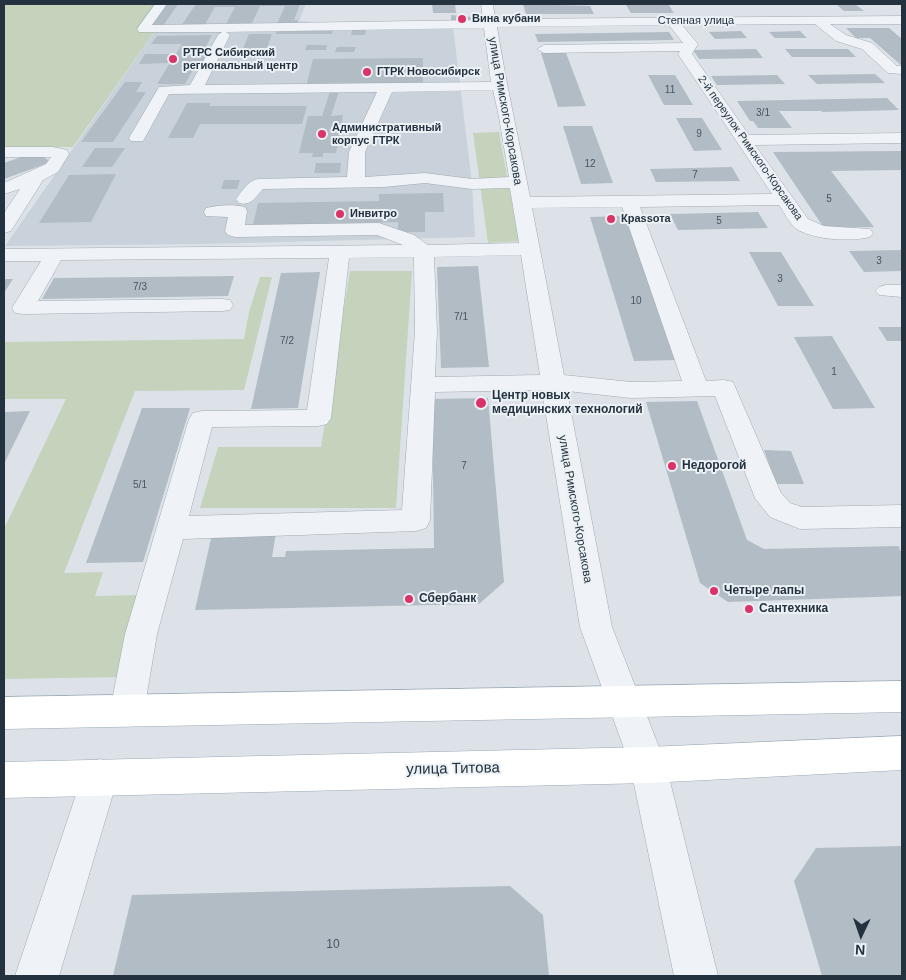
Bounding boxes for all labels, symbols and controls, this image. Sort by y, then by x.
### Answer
place label: Вина кубани [472,12,540,26]
marker: Вина кубани [456,13,468,25]
street label: Степная улица [658,14,734,28]
street label: улица Римского-Корсакова [485,36,525,186]
place label: РТРС Сибирский региональный центр [183,46,298,72]
marker: РТРС Сибирский региональный центр [167,53,179,65]
place label: ГТРК Новосибирск [377,65,480,79]
marker: ГТРК Новосибирск [361,66,373,78]
street label: 2-й переулок Римского-Корсакова [695,73,805,223]
house number: 11 [665,84,675,96]
house number: 3/1 [756,107,770,119]
place label: Административный корпус ГТРК [332,121,441,147]
marker: Административный корпус ГТРК [316,128,328,140]
house number: 9 [696,128,702,140]
house number: 12 [584,158,596,170]
house number: 7 [692,169,698,181]
house number: 5 [826,193,832,205]
place label: Инвитро [350,207,397,221]
marker: Инвитро [334,208,346,220]
place label: Краssота [621,212,671,226]
marker: Краssота [605,213,617,225]
house number: 5 [716,215,722,227]
house number: 3 [876,255,882,267]
house number: 3 [777,273,783,285]
house number: 7/3 [133,281,147,293]
house number: 10 [630,295,642,307]
house number: 7/1 [454,311,468,323]
house number: 7/2 [280,335,294,347]
house number: 1 [831,366,837,378]
place label: Центр новых медицинских технологий [492,389,643,417]
marker: Центр новых медицинских технологий [474,396,488,410]
street label: улица Римского-Корсакова [555,434,595,584]
place label: Недорогой [682,459,746,473]
house number: 7 [461,460,467,472]
marker: Недорогой [666,460,678,472]
house number: 5/1 [133,479,147,491]
place label: Четыре лапы [724,584,804,598]
marker: Четыре лапы [708,585,720,597]
place label: Сбербанк [419,592,476,606]
marker: Сбербанк [403,593,415,605]
place label: Сантехника [759,602,828,616]
marker: Сантехника [743,603,755,615]
street label: улица Титова [406,759,500,779]
north arrow [836,910,886,960]
house number: 10 [326,938,340,952]
text: N [855,942,866,958]

